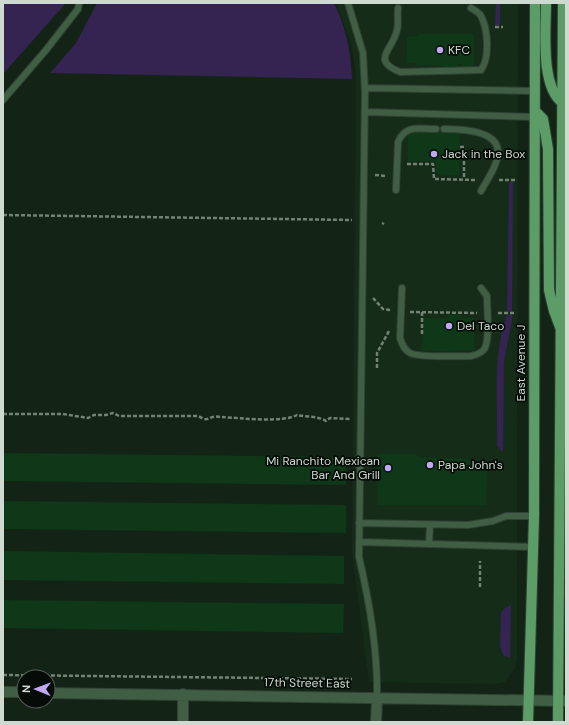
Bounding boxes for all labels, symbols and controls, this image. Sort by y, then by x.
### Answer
place label: KFC [448,42,470,58]
marker: KFC [435,45,445,55]
place label: Jack in the Box [442,146,525,162]
marker: Jack in the Box [429,149,439,159]
place label: Del Taco [457,318,504,334]
marker: Del Taco [444,321,454,331]
street label: East Avenue J [513,325,529,401]
place label: Mi Ranchito Mexican Bar And Grill [266,453,380,483]
place label: Papa John's [438,457,503,473]
marker: Papa John's [425,460,435,470]
marker: Mi Ranchito Mexican Bar And Grill [383,463,393,473]
north arrow [16,669,56,709]
street label: 17th Street East [264,674,350,692]
text: N [19,685,33,693]

